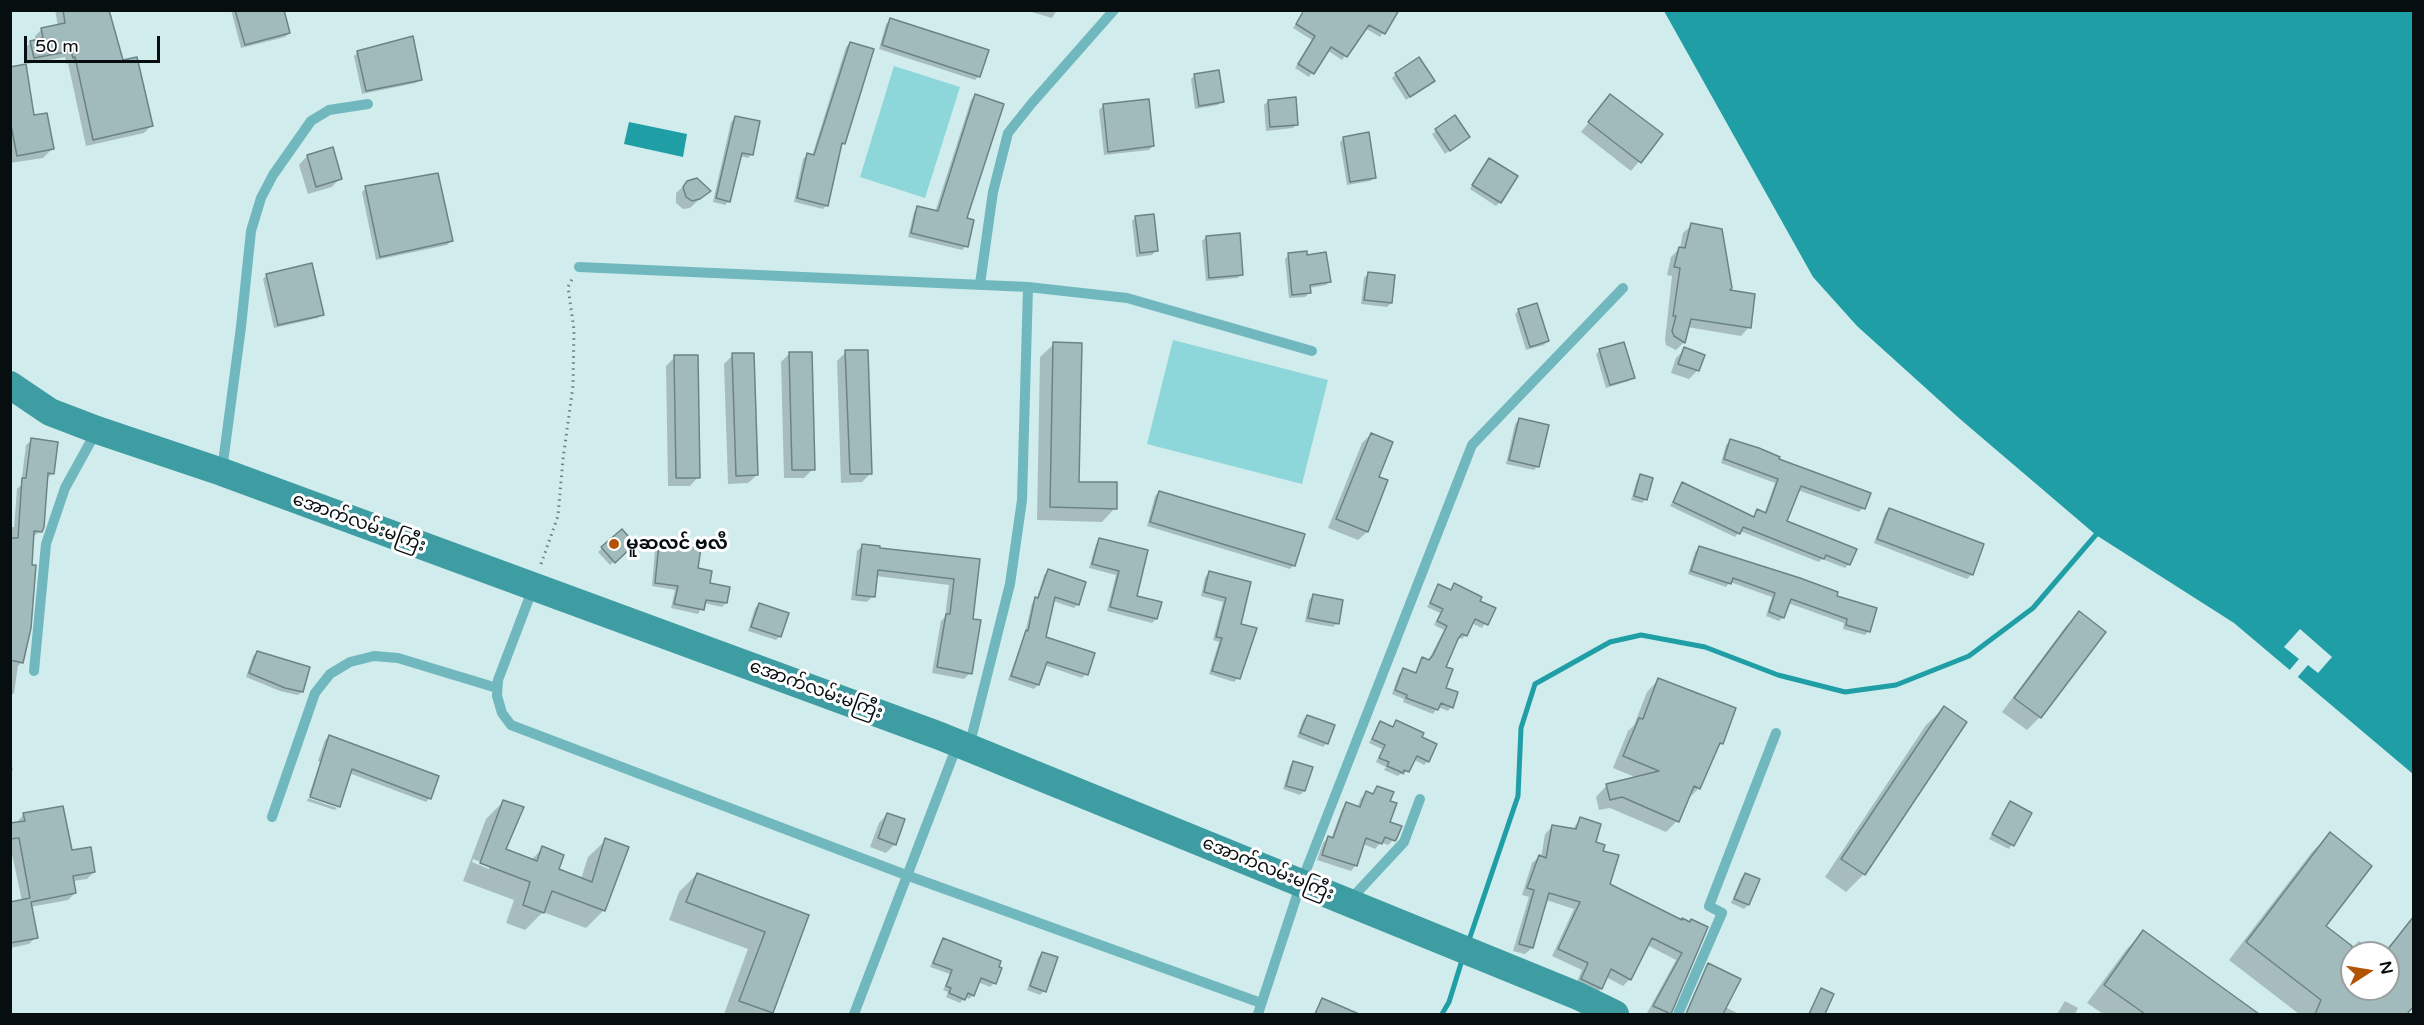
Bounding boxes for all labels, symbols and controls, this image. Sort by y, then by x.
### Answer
scale bar [27,24,164,62]
text: 50 m [35,35,79,57]
street label: အောက်လမ်းမကြီး [289,489,429,557]
place label: မူဆလင် ဗလီ [626,533,728,555]
marker: မူဆလင် ဗလီ [607,537,621,551]
street label: အောက်လမ်းမကြီး [746,656,886,724]
street label: အောက်လမ်းမကြီး [1199,833,1337,905]
north arrow [2340,941,2400,1001]
text: N [2375,959,2397,976]

